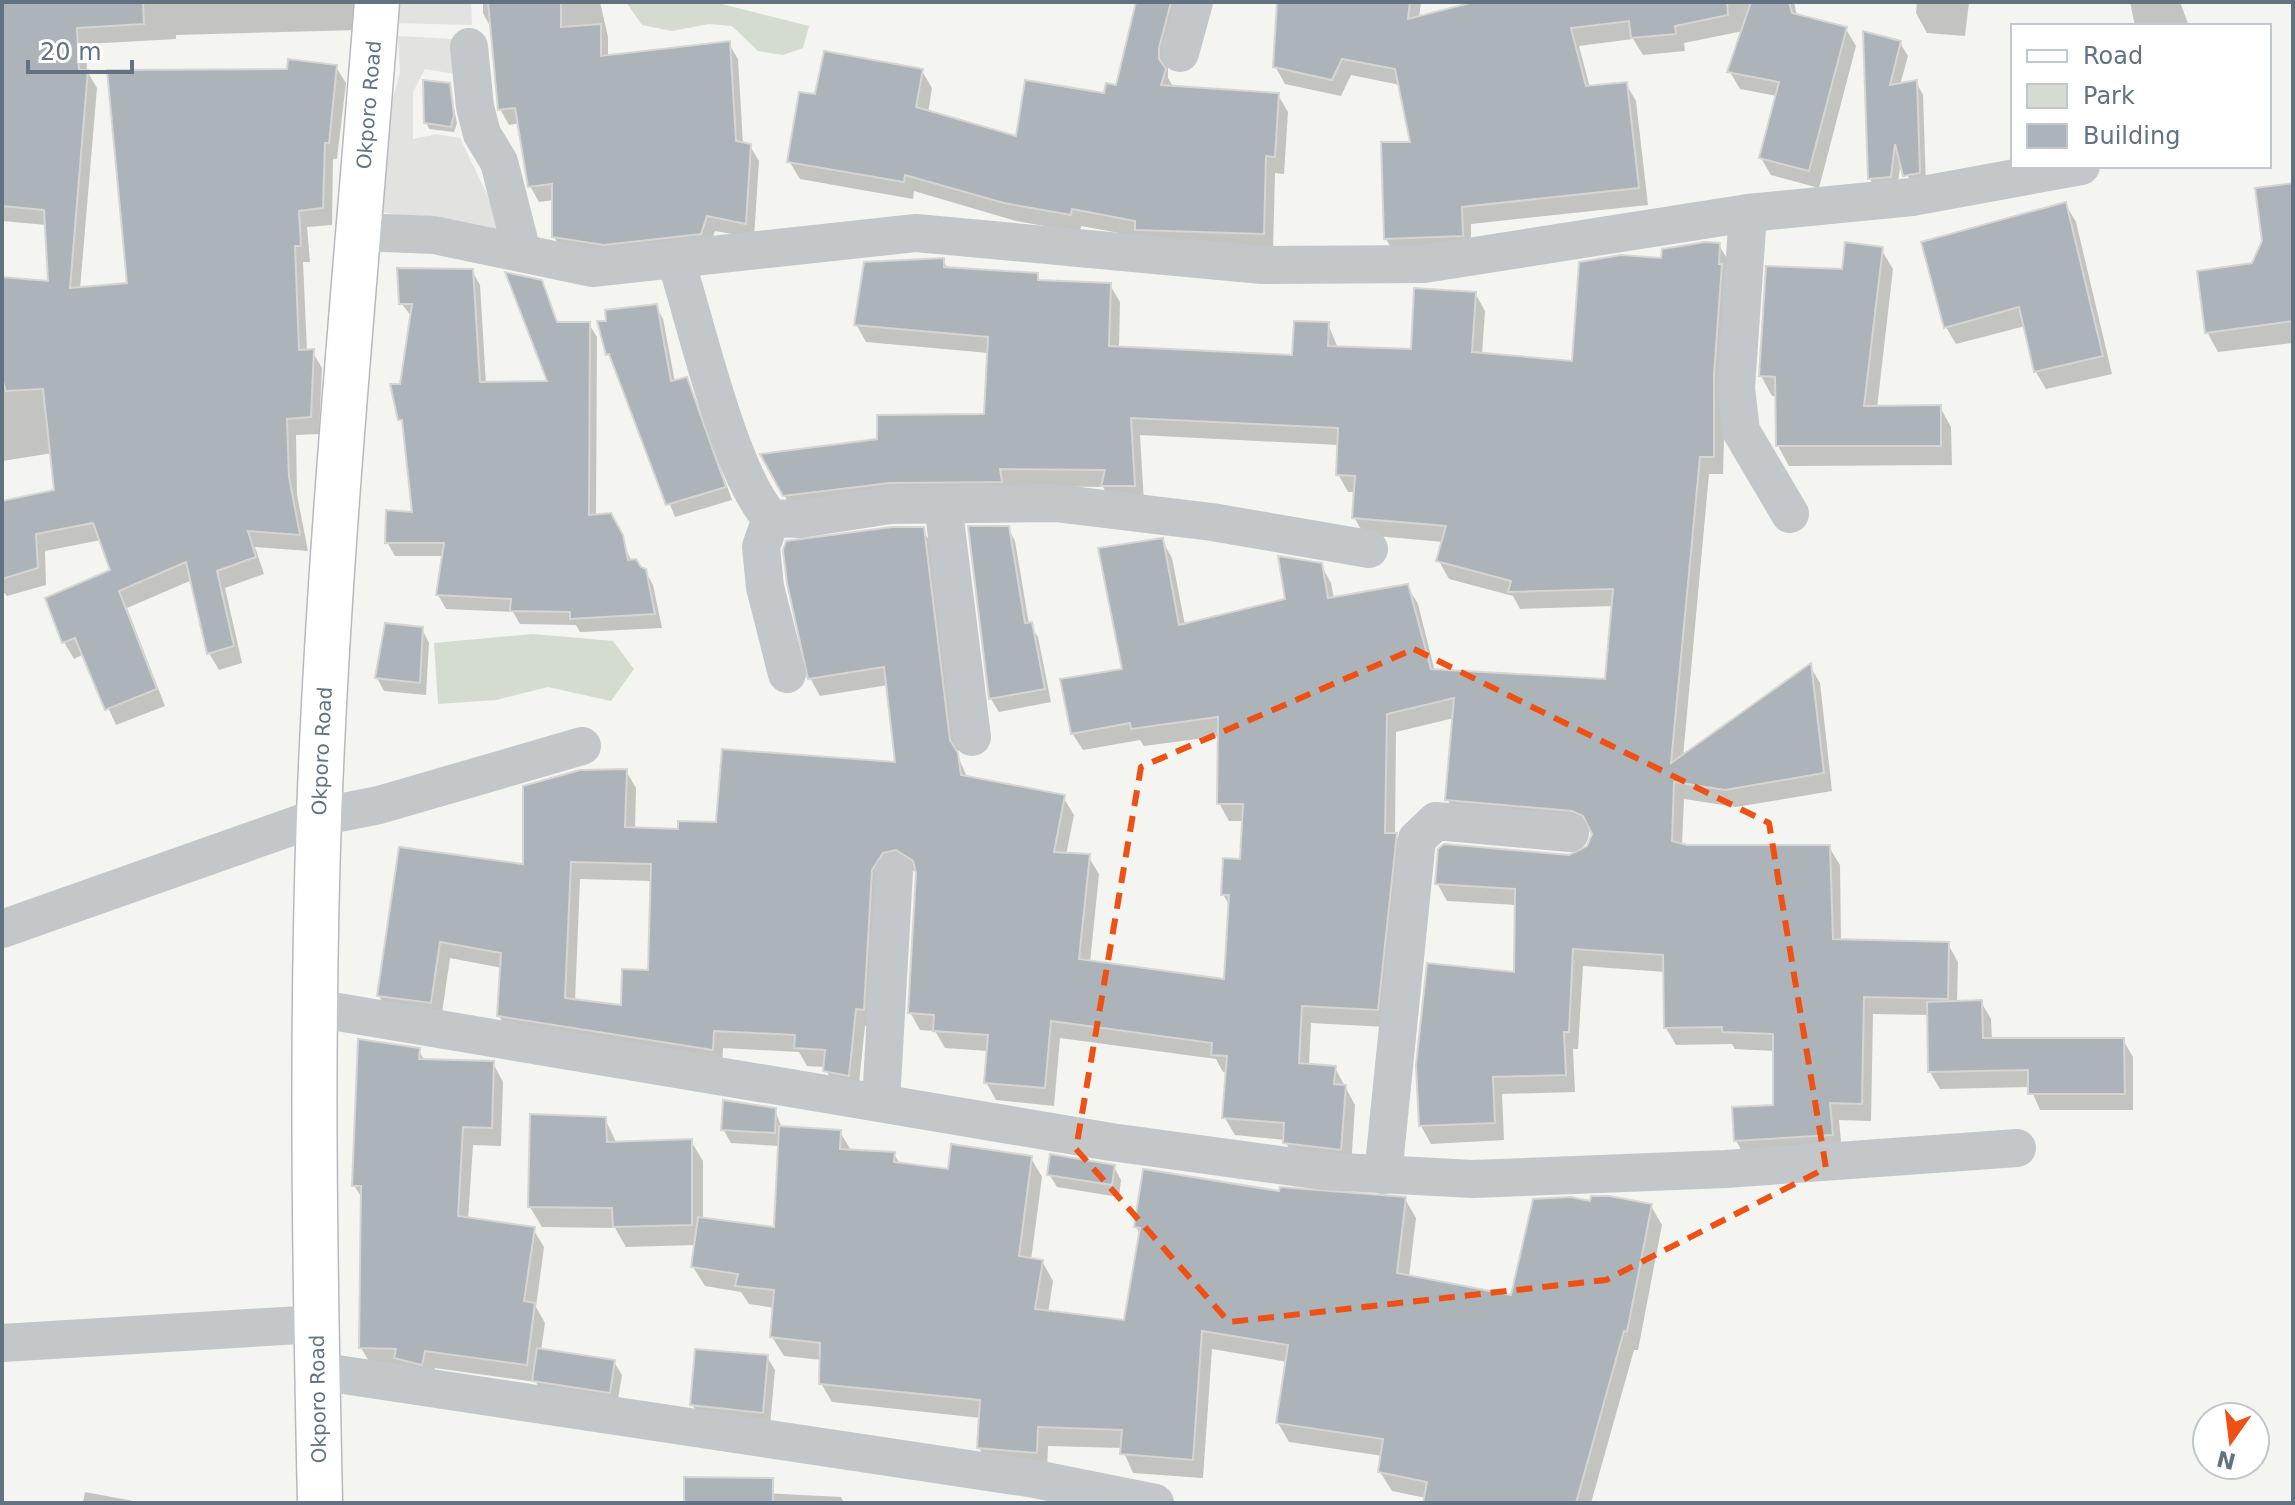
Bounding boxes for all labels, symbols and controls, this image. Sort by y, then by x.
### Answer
scale bar [28,24,132,74]
legend [2011,24,2271,168]
text: 20 m [40,38,102,66]
street label: Okporo Road [352,40,386,170]
text: Road [2083,42,2143,70]
text: Park [2083,82,2135,110]
text: Building [2083,122,2180,150]
street label: Okporo Road [307,686,337,816]
street label: Okporo Road [305,1334,331,1464]
north arrow [2191,1401,2271,1481]
text: N [2214,1446,2238,1474]

